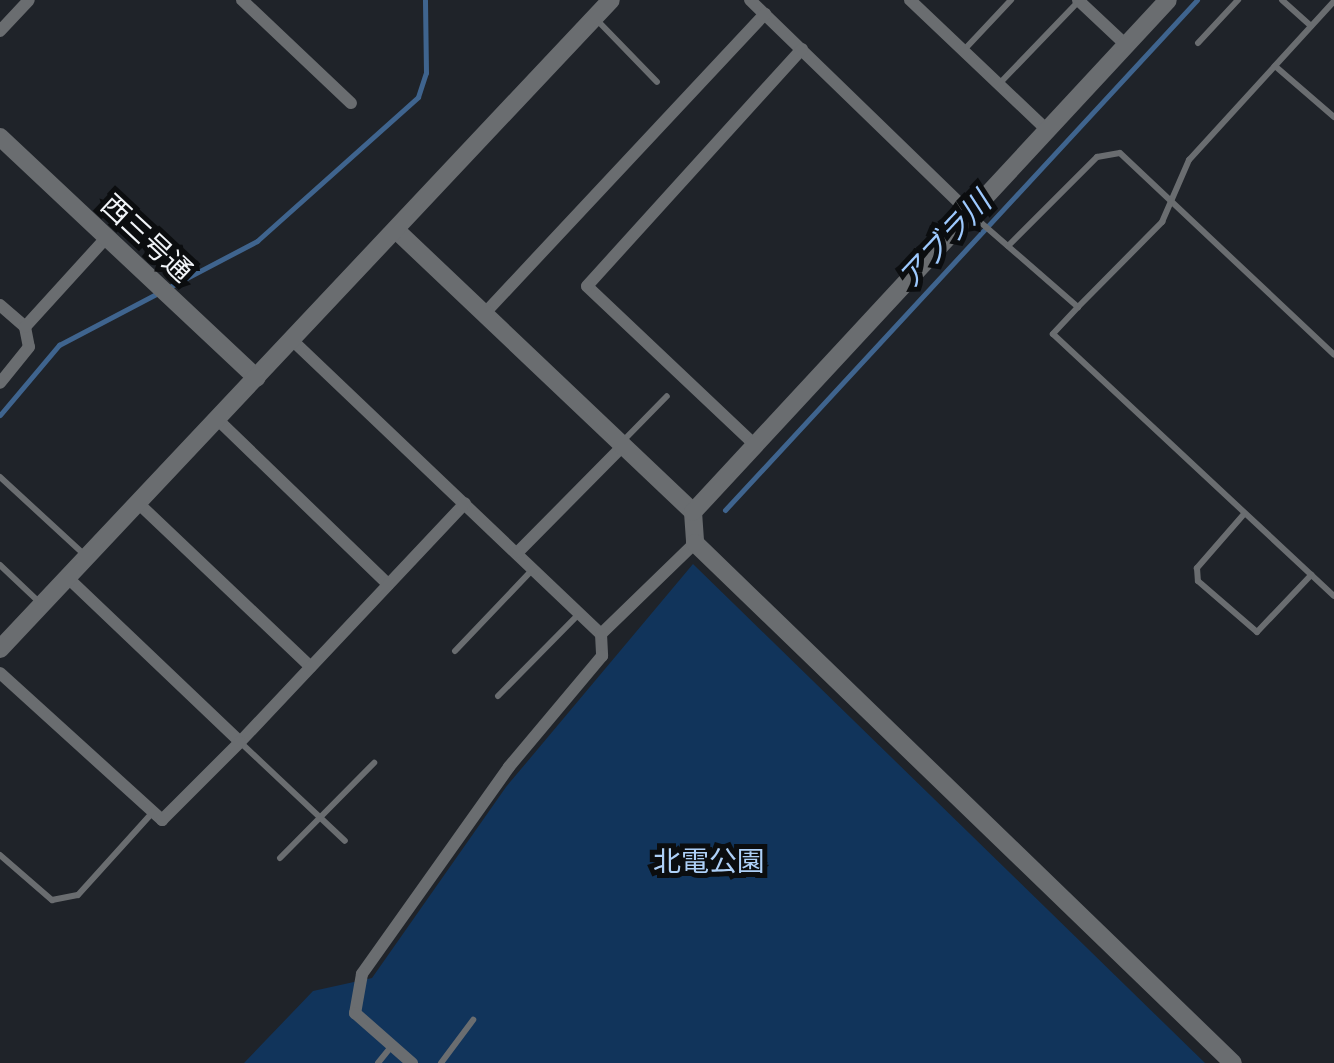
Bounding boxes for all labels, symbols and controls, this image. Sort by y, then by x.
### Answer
water label: アブラ川 [890,184,998,296]
street label: 西三号通 [95,188,199,288]
park label: 北電公園 [653,844,765,878]

